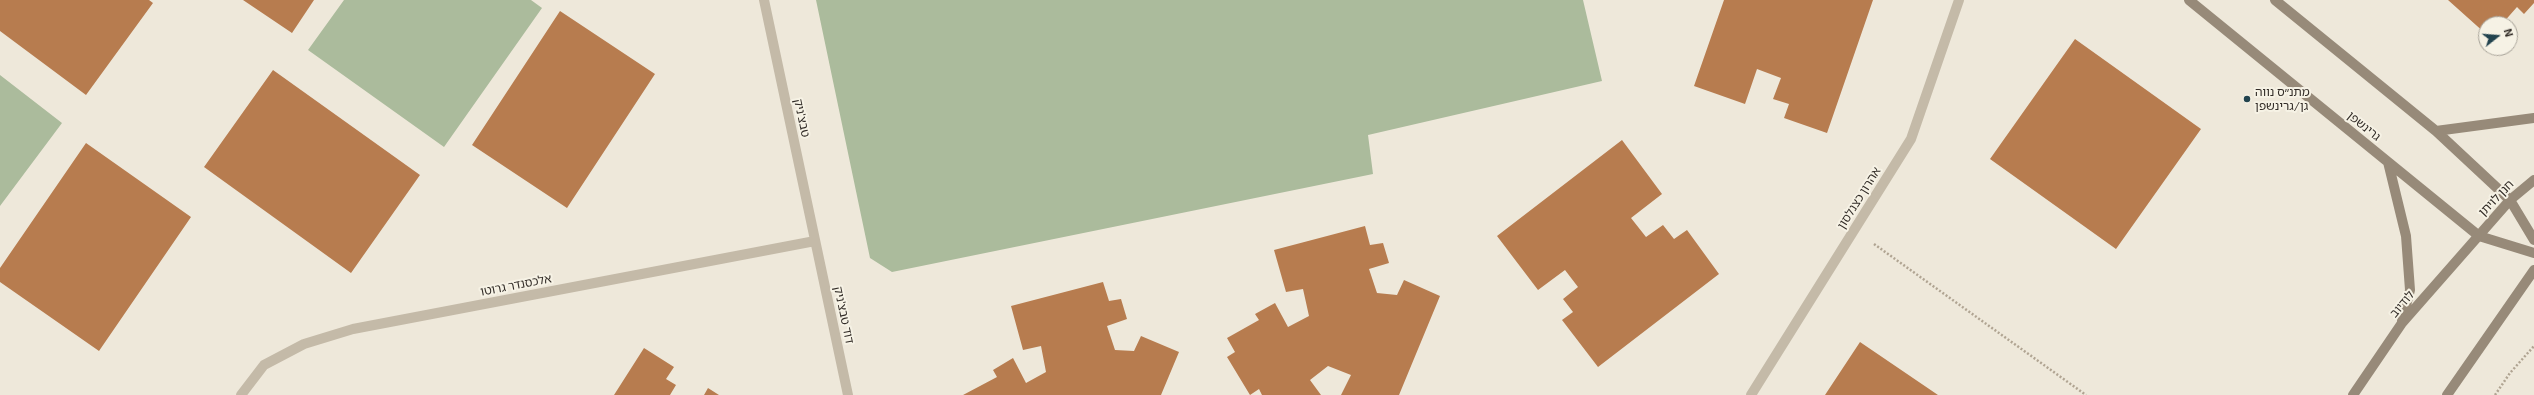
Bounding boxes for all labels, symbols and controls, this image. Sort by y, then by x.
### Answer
north arrow [2478,16,2518,56]
text: N [2502,27,2516,38]
place label: מתנ״ס נווה גן/גרינשפן [2255,85,2310,113]
marker: מתנ״ס נווה גן/גרינשפן [2242,94,2252,104]
street label: טבצ'ניק [791,97,813,139]
street label: גרינשפן [2344,108,2384,144]
street label: אהרון כצנלסון [1834,164,1884,232]
street label: חנן לויתן [2475,177,2517,219]
street label: אלכסנדר גרוטו [479,271,553,299]
street label: דוד טבצ'ניק [831,285,857,345]
street label: לודיוב [2387,288,2417,320]

